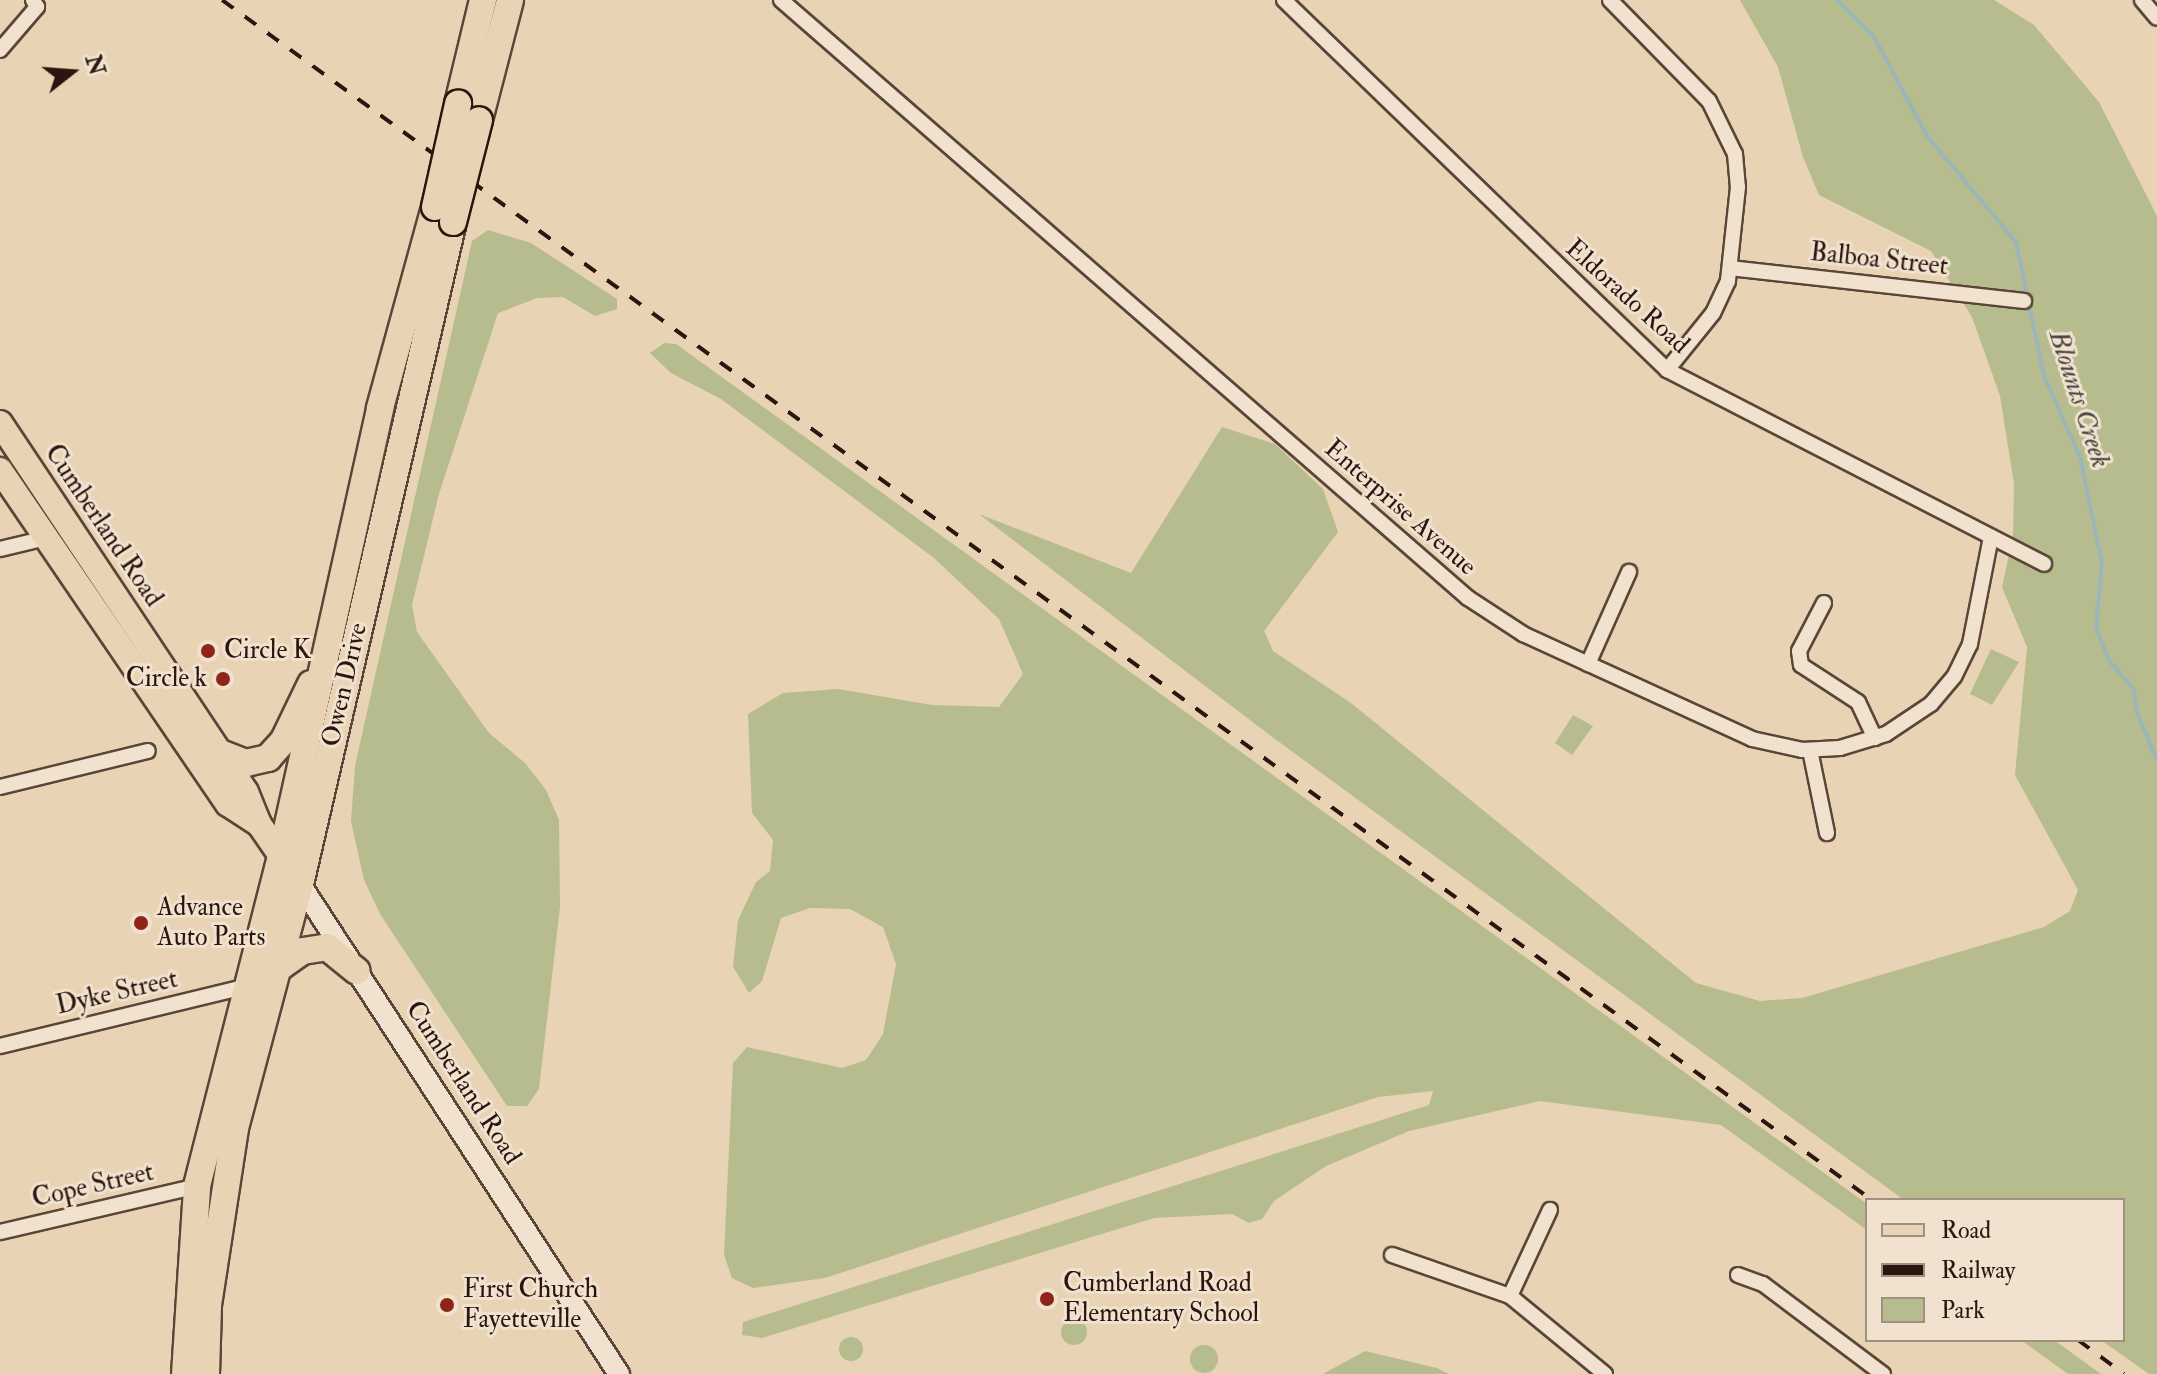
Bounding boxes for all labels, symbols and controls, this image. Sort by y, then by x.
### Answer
north arrow [32,32,112,112]
text: N [79,51,111,78]
street label: Eldorado Road [1559,233,1695,361]
street label: Balboa Street [1809,237,1949,283]
water label: Blounts Creek [2041,326,2117,472]
street label: Enterprise Avenue [1318,434,1482,582]
street label: Cumberland Road [37,439,169,613]
street label: Owen Drive [316,620,374,750]
place label: Circle K [224,635,311,667]
marker: Circle K [199,642,217,660]
place label: Circle k [126,663,207,695]
marker: Circle k [214,670,232,688]
place label: Advance Auto Parts [157,892,265,954]
marker: Advance Auto Parts [132,914,150,932]
street label: Dyke Street [53,964,181,1022]
street label: Cumberland Road [398,995,528,1171]
street label: Cope Street [29,1157,157,1215]
legend [1865,1198,2125,1342]
text: Road [1941,1215,1991,1246]
text: Railway [1941,1255,2015,1286]
place label: Cumberland Road Elementary School [1063,1268,1259,1330]
place label: First Church Fayetteville [463,1274,598,1336]
marker: Cumberland Road Elementary School [1038,1290,1056,1308]
text: Park [1941,1295,1985,1326]
marker: First Church Fayetteville [438,1296,456,1314]

